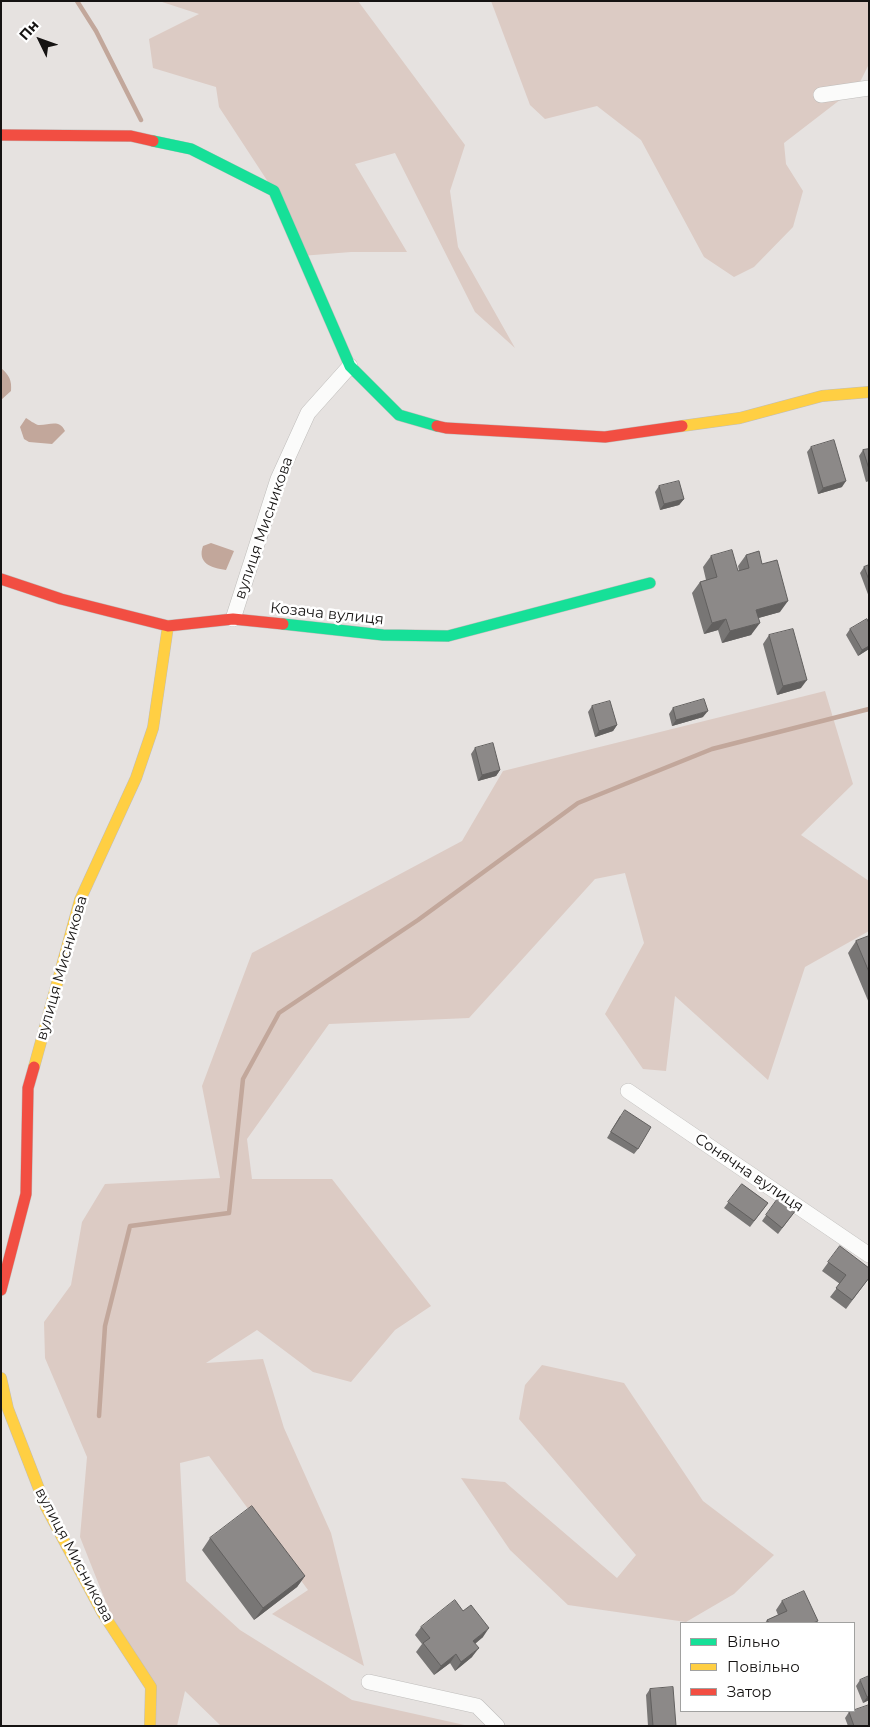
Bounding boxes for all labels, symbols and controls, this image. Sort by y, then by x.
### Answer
north arrow [15,15,65,65]
text: Пн [15,16,43,44]
street label: вулиця Мисникова [231,454,297,602]
street label: Козача вулиця [269,599,385,629]
street label: вулиця Мисникова [33,894,91,1042]
street label: Сонячна вулиця [691,1130,807,1216]
street label: вулиця Мисникова [31,1485,117,1625]
legend [680,1622,855,1712]
text: Вільно [727,1632,780,1651]
text: Повільно [727,1657,800,1676]
text: Затор [727,1682,772,1701]

